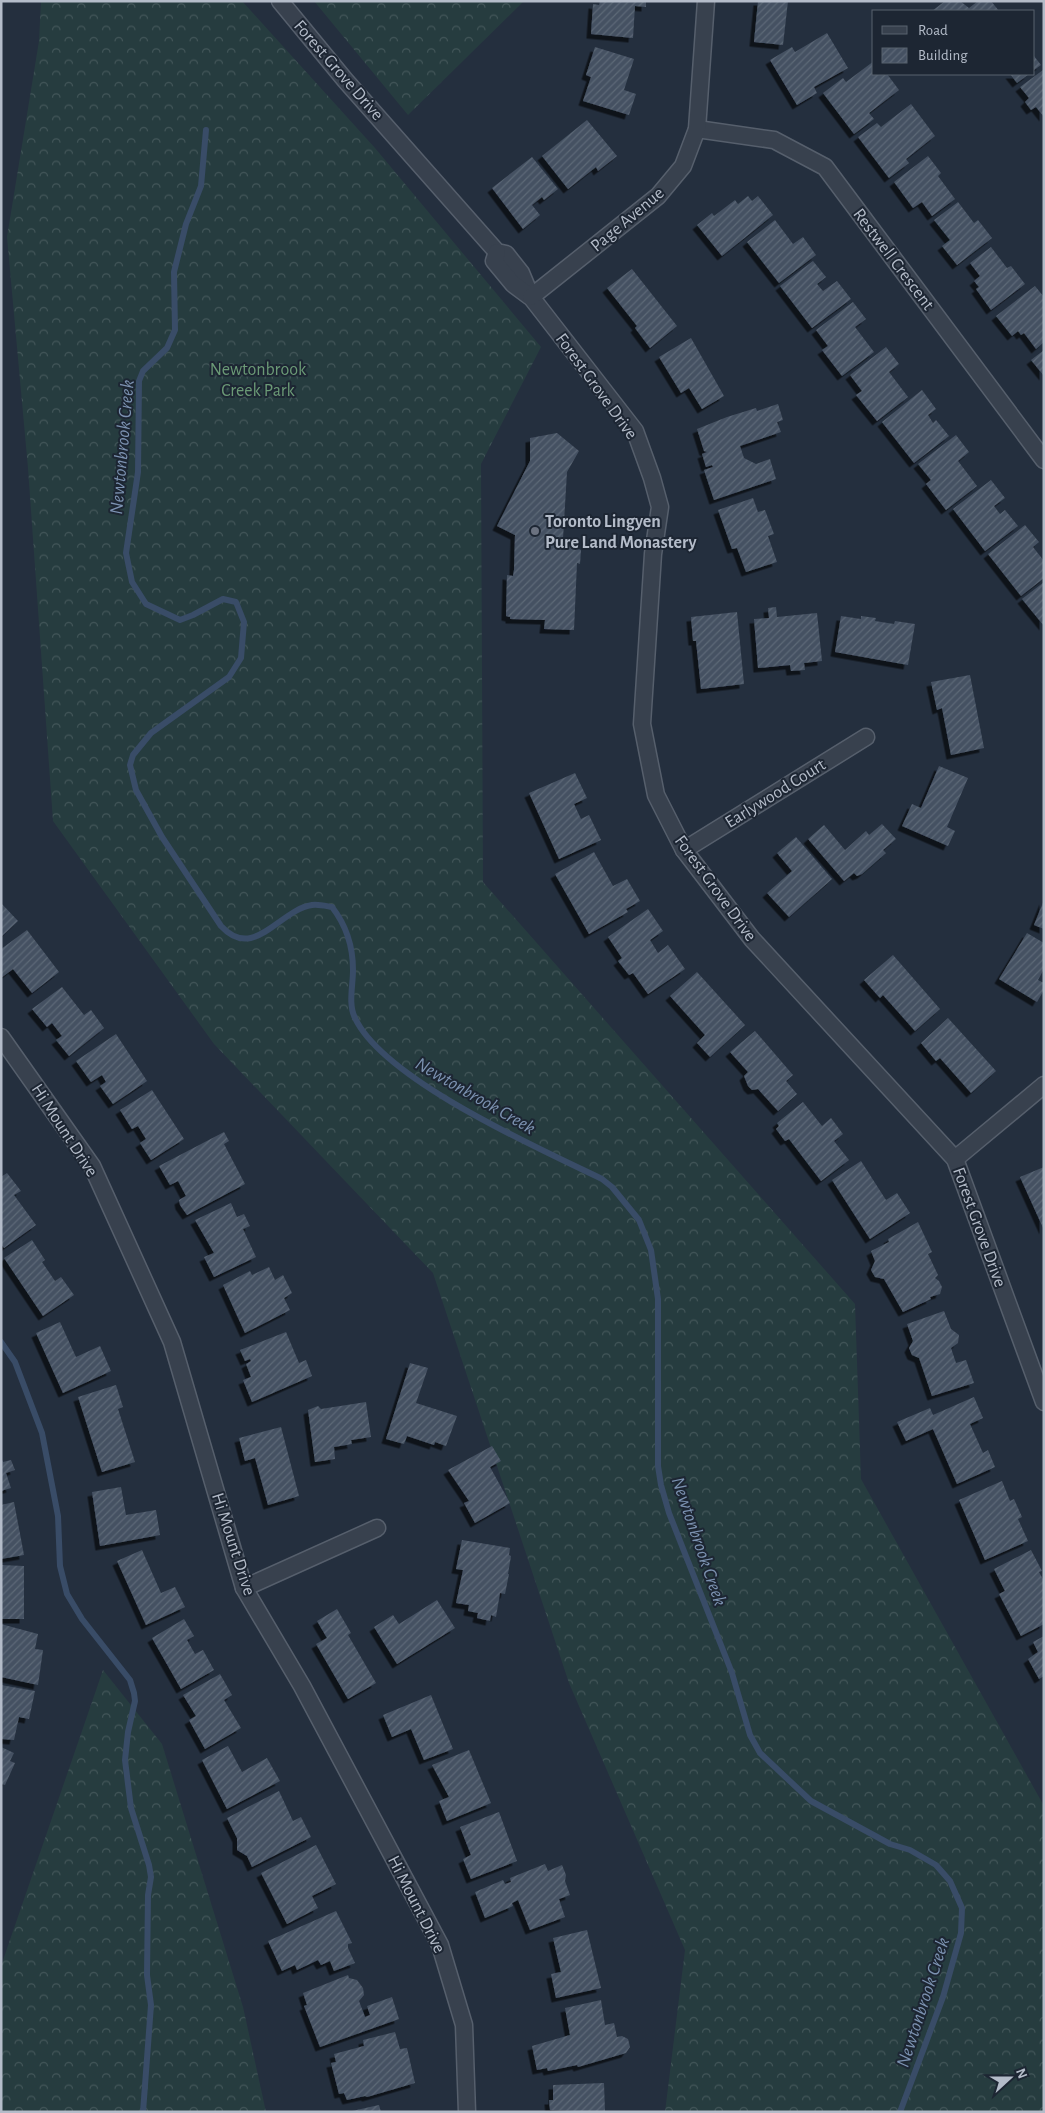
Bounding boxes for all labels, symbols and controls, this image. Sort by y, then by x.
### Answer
legend [872,10,1035,75]
street label: Forest Grove Drive [290,17,386,124]
text: Road [918,23,948,38]
text: Building [918,48,968,63]
street label: Page Avenue [587,184,668,255]
street label: Restwell Crescent [849,205,937,314]
street label: Forest Grove Drive [552,330,641,443]
park label: Newtonbrook Creek Park [210,361,307,400]
water label: Newtonbrook Creek [107,379,138,515]
place label: Toronto Lingyen Pure Land Monastery [545,513,697,552]
marker: Toronto Lingyen Pure Land Monastery [529,525,541,537]
street label: Earlywood Court [722,756,829,832]
street label: Forest Grove Drive [671,832,760,945]
water label: Newtonbrook Creek [412,1054,539,1138]
street label: Hi Mount Drive [28,1081,101,1180]
street label: Forest Grove Drive [949,1165,1009,1290]
water label: Newtonbrook Creek [668,1475,730,1609]
street label: Hi Mount Drive [208,1491,258,1598]
street label: Hi Mount Drive [384,1853,448,1956]
water label: Newtonbrook Creek [894,1935,953,2070]
north arrow [985,2053,1035,2103]
text: N [1013,2067,1029,2081]

